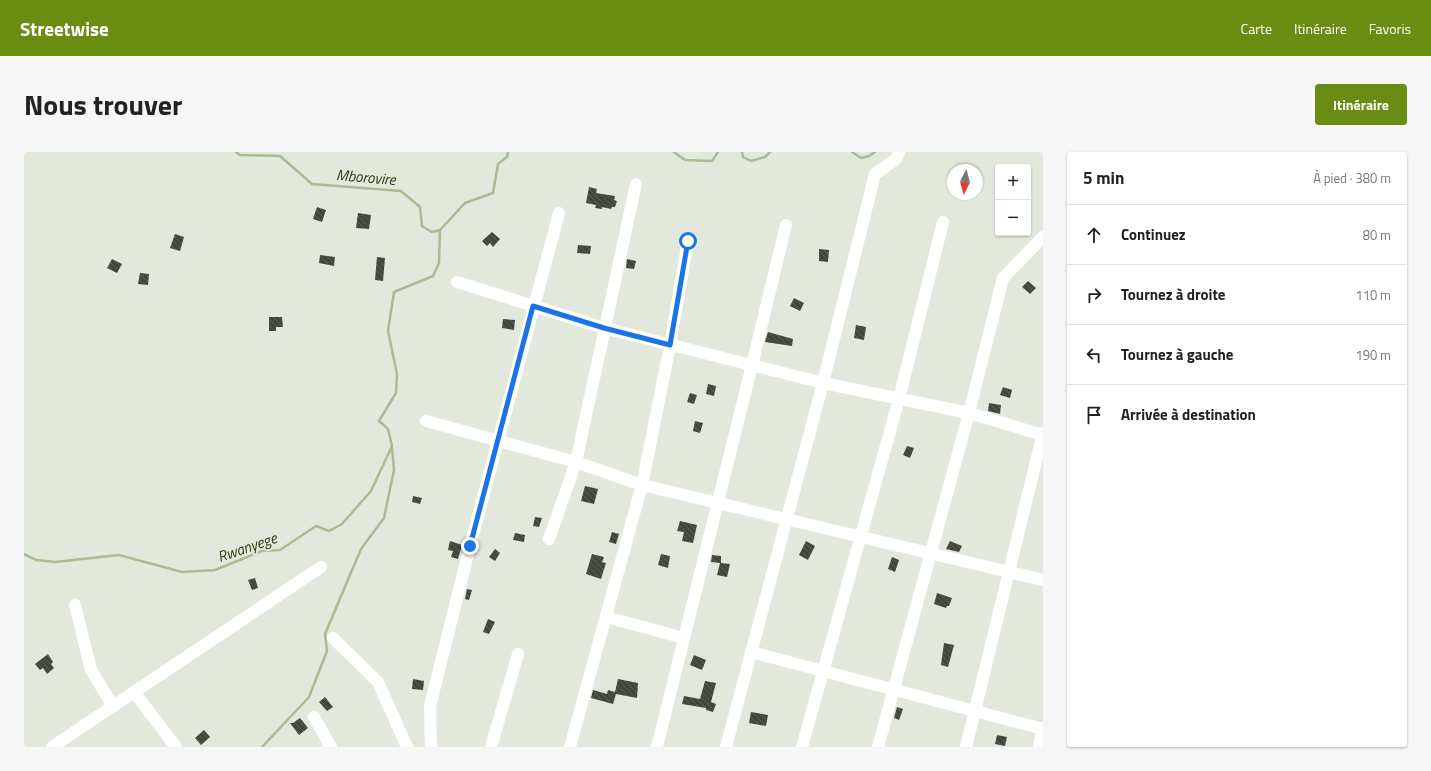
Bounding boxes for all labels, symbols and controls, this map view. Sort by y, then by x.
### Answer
text: Streetwise [20,14,109,43]
text: Carte [1241,18,1272,39]
text: Itinéraire [1294,18,1347,39]
text: Favoris [1369,18,1411,39]
text: Nous trouver [24,83,182,126]
button: Itinéraire [1315,84,1407,125]
water label: Mborovire [335,163,398,191]
north arrow [947,164,983,200]
map controls [995,164,1031,236]
button: + [995,164,1031,200]
text: 5 min [1083,165,1124,191]
text: À pied · 380 m [1313,168,1391,188]
button: − [995,200,1031,236]
text: Continuez [1121,223,1186,246]
icon: ahead [1083,224,1105,246]
text: 80 m [1363,225,1391,245]
route start [679,232,697,250]
text: Tournez à droite [1121,283,1226,306]
icon: right [1083,284,1105,306]
text: 110 m [1355,285,1391,305]
text: Tournez à gauche [1121,343,1233,366]
icon: left [1083,344,1105,366]
text: 190 m [1355,345,1391,365]
text: Arrivée à destination [1121,403,1256,426]
icon: arrive [1083,404,1105,426]
water label: Rwanyege [214,526,281,568]
route end [461,537,479,555]

